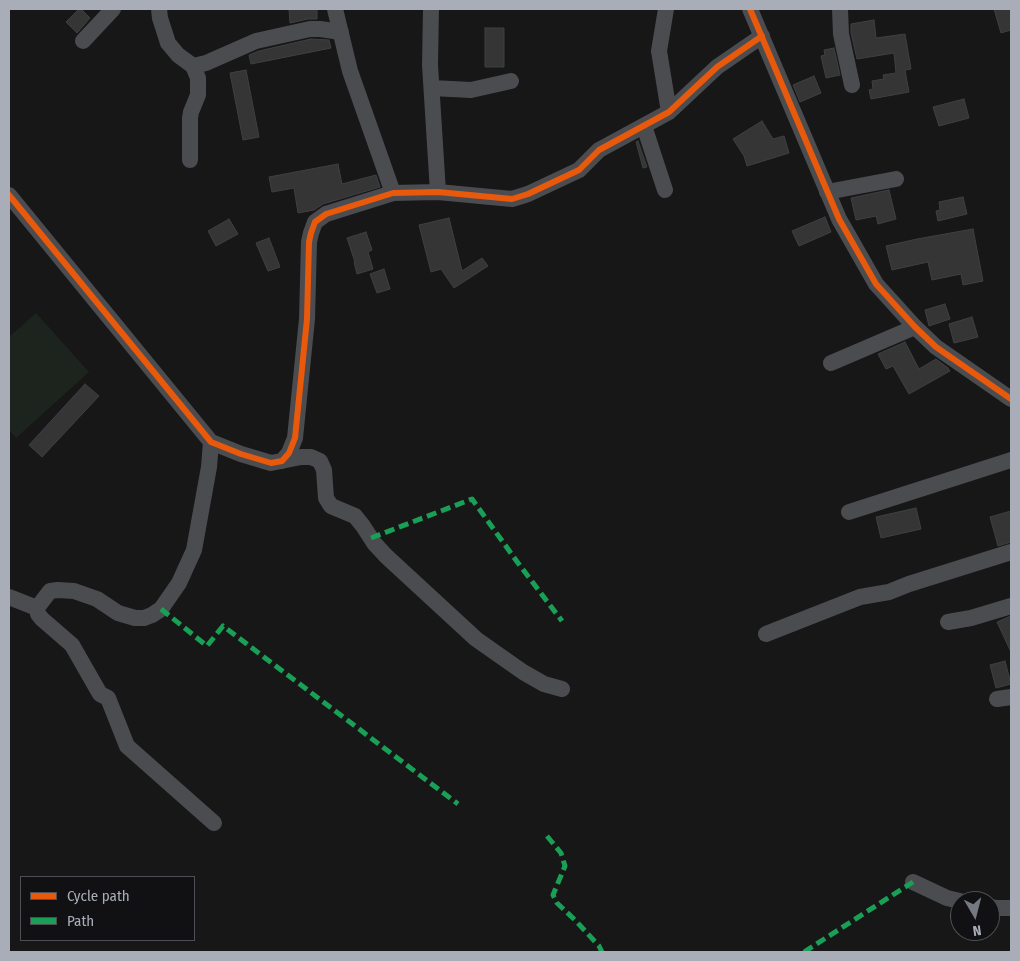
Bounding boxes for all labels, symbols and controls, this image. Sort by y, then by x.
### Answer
legend [20,876,195,941]
text: Cycle path [67,887,130,905]
north arrow [950,891,1000,941]
text: Path [67,912,94,930]
text: N [972,921,982,939]

